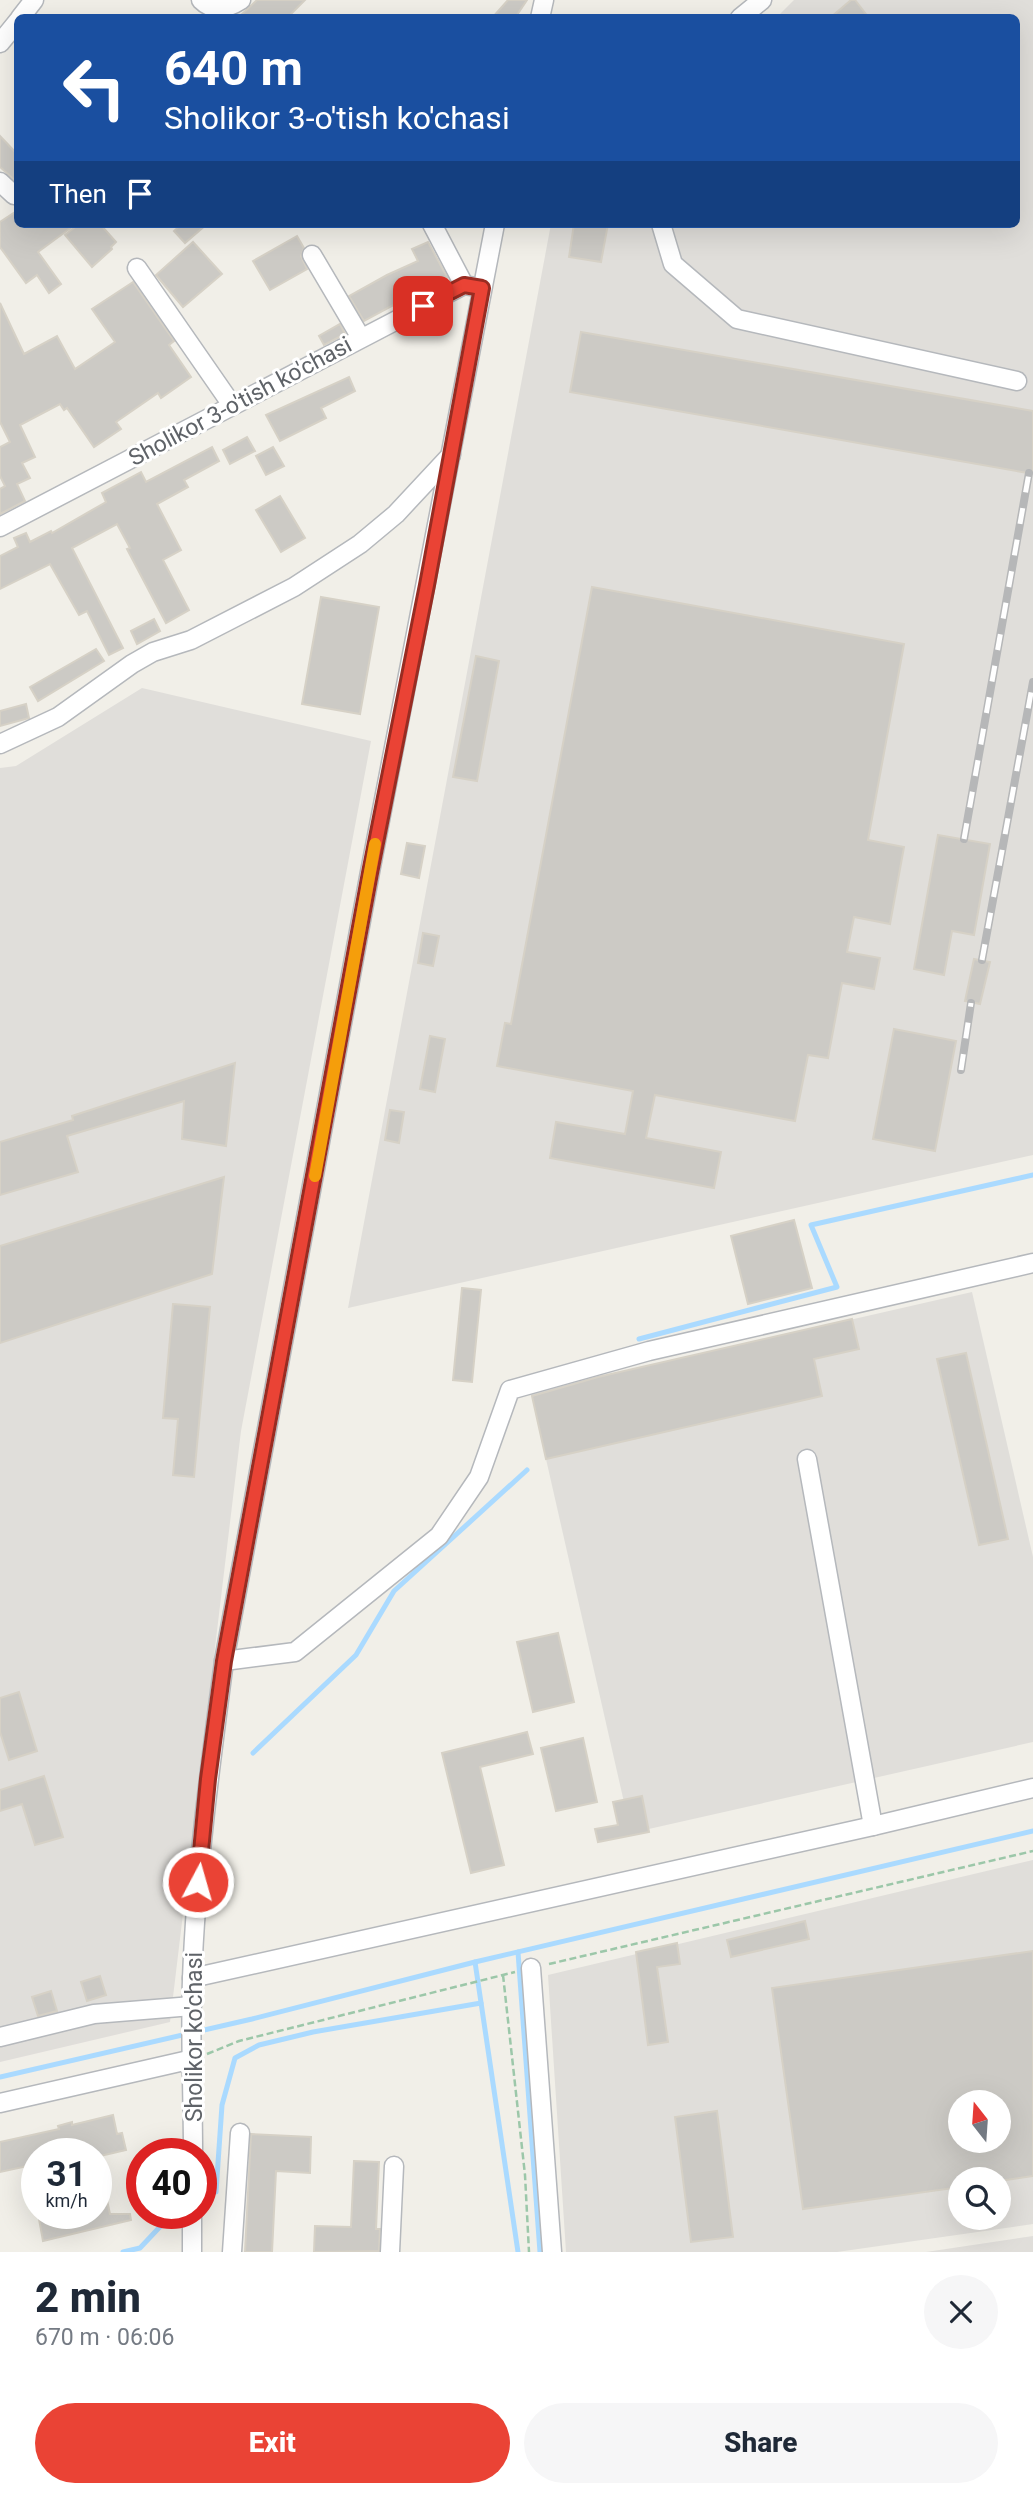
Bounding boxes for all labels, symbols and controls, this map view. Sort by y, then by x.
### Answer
text: 640 m [164,40,303,97]
icon: left [49,42,140,133]
text: Sholikor 3-o'tish ko'chasi [164,99,510,137]
icon: arrive [121,175,159,213]
text: Then [49,179,107,209]
pin [393,276,453,336]
icon: arrive [404,287,442,325]
street label: Sholikor 3-o'tish ko'chasi [124,331,356,472]
position arrow [161,1845,235,1919]
street label: Sholikor ko'chasi [181,1952,208,2122]
north arrow [948,2090,1012,2152]
map controls [948,2090,1011,2230]
speed limit sign: 40 [126,2138,217,2229]
text: 31 [46,2154,87,2195]
button: search [948,2167,1011,2230]
text: km/h [45,2190,88,2211]
text: 2 min [35,2273,141,2322]
button: close [924,2275,998,2349]
text: 670 m · 06:06 [35,2324,174,2351]
button: Exit [35,2403,510,2483]
button: Share [524,2403,998,2483]

